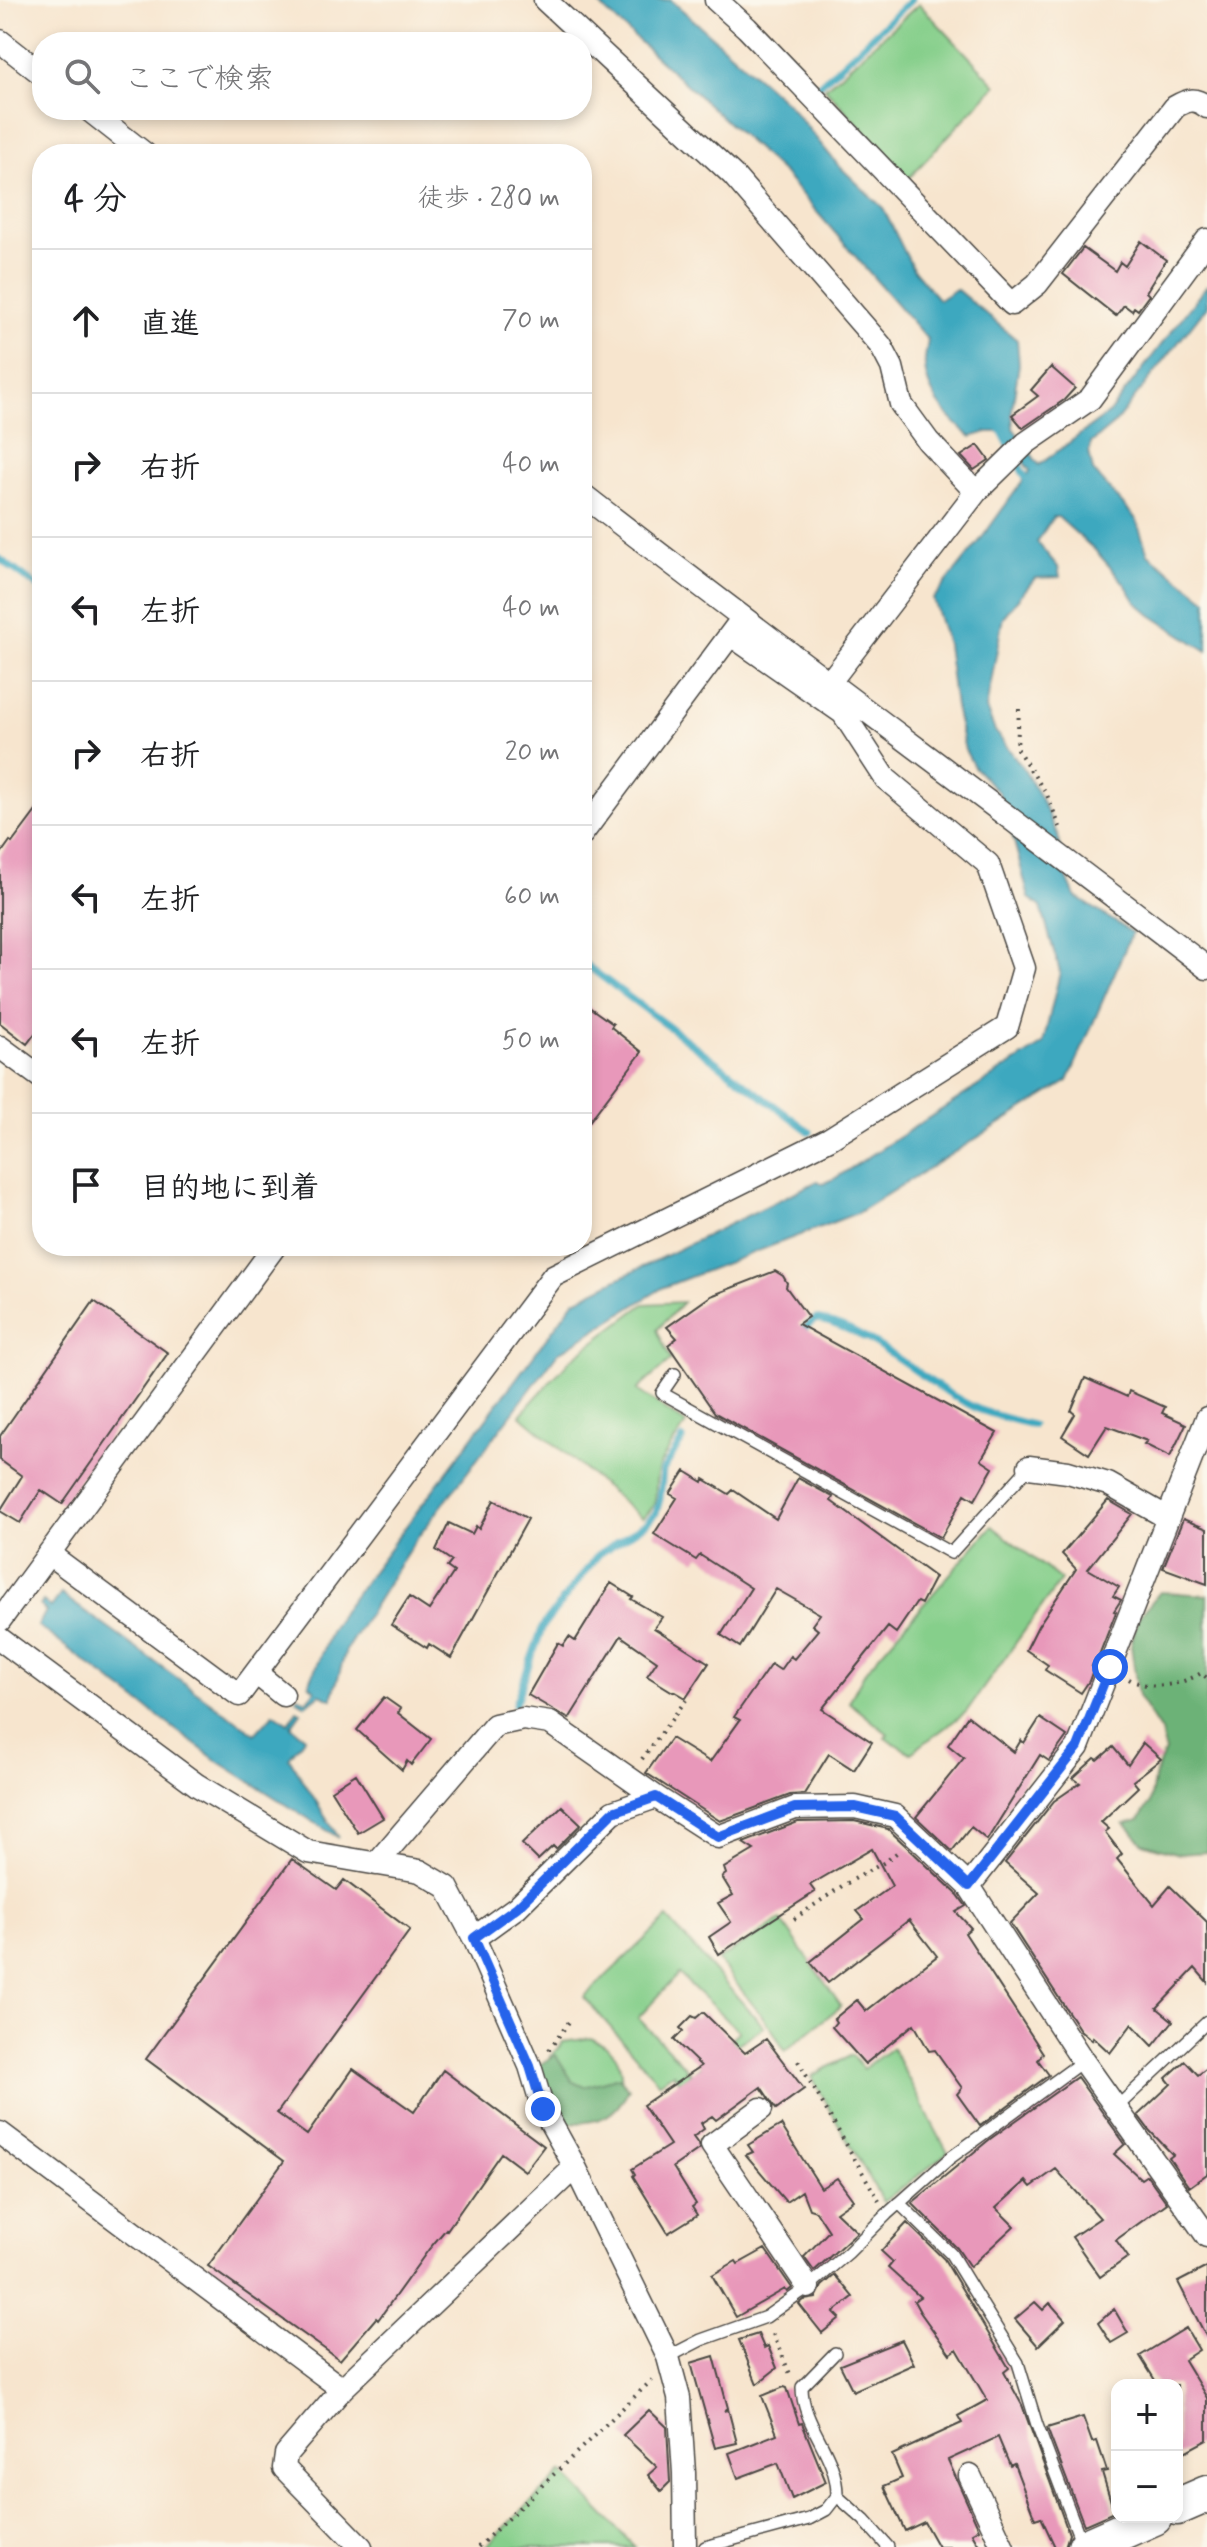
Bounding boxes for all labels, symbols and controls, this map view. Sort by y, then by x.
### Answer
search box [32,32,592,120]
icon: search [60,54,104,98]
text: ここで検索 [124,60,274,99]
text: 4 分 [64,177,127,222]
text: 徒歩 · 280 m [418,182,560,216]
icon: ahead [64,299,108,343]
text: 70 m [502,304,560,338]
text: 直進 [140,305,200,344]
icon: right [64,443,108,487]
text: 40 m [502,448,560,482]
text: 右折 [140,449,200,488]
icon: left [64,587,108,631]
text: 40 m [502,592,560,626]
text: 左折 [140,593,200,632]
icon: right [64,731,108,775]
text: 20 m [505,736,560,770]
text: 右折 [140,737,200,776]
icon: left [64,875,108,919]
text: 60 m [504,880,560,914]
text: 左折 [140,881,200,920]
icon: left [64,1019,108,1063]
text: 50 m [502,1024,560,1058]
text: 左折 [140,1025,200,1064]
icon: arrive [64,1163,108,1207]
text: 目的地に到着 [140,1169,320,1208]
route start [1092,1649,1128,1685]
route end [525,2091,561,2127]
map controls [1111,2379,1183,2523]
button: + [1111,2379,1183,2451]
button: − [1111,2451,1183,2523]

